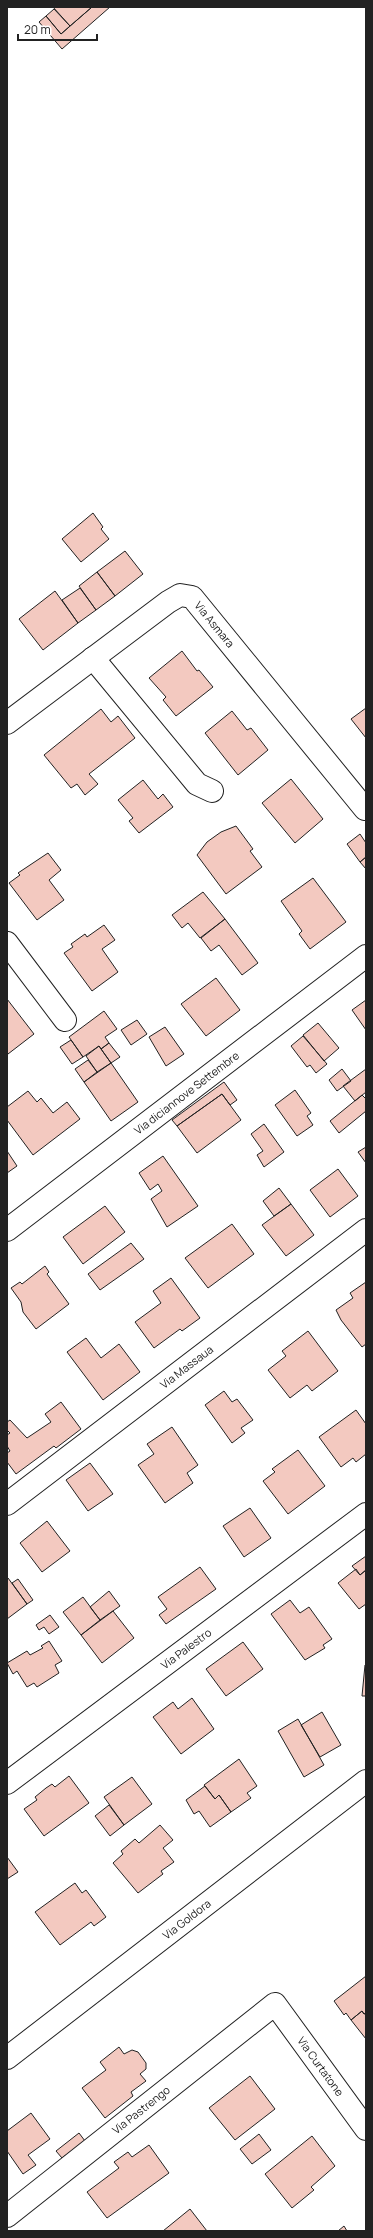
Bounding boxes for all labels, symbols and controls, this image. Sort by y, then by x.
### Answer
scale bar [18,16,97,42]
text: 20 m [24,21,51,38]
street label: Via Asmara [192,598,238,650]
street label: Via diciannove Settembre [131,1047,242,1137]
street label: Via Massaua [157,1341,216,1392]
street label: Via Palestro [158,1624,215,1672]
street label: Via Goldora [159,1896,214,1942]
street label: Via Curtatone [294,2034,348,2099]
street label: Via Pastrengo [109,2082,173,2137]

